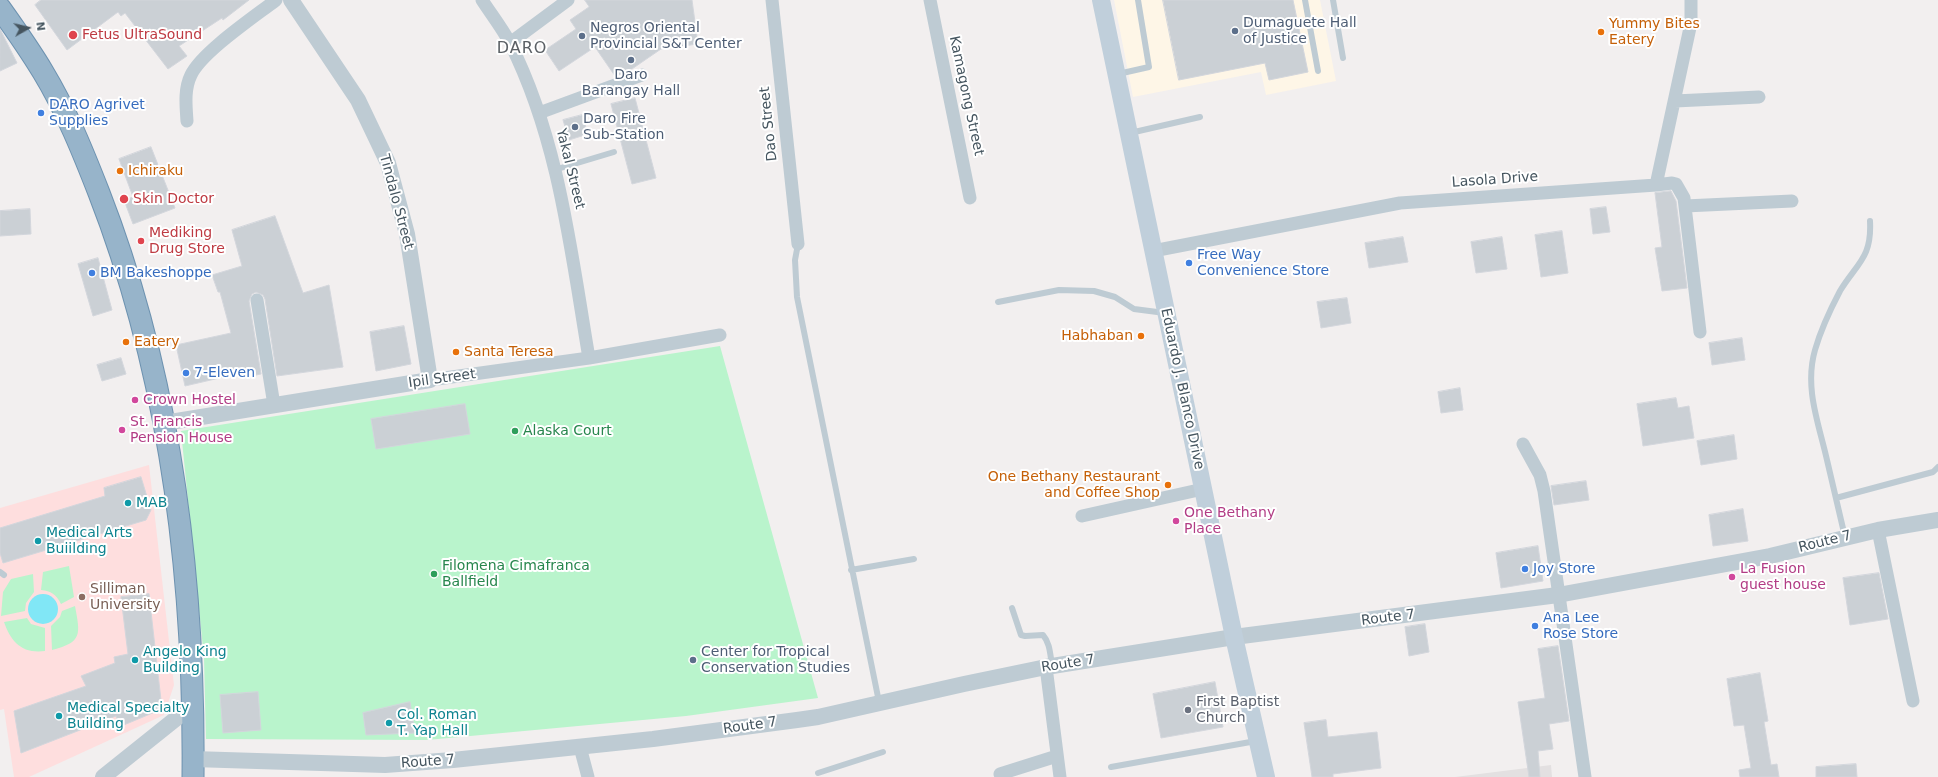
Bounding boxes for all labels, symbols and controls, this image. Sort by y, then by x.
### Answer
north arrow [8,8,48,48]
place label: Dumaguete Hall of Justice [1243,15,1357,48]
place label: Yummy Bites Eatery [1609,16,1700,48]
place label: Negros Oriental Provincial S&T Center [590,20,742,52]
text: N [33,21,47,32]
marker: Dumaguete Hall of Justice [1230,26,1240,36]
place label: Fetus UltraSound [82,27,202,43]
marker: Yummy Bites Eatery [1596,27,1606,37]
marker: Fetus UltraSound [67,29,79,41]
marker: Negros Oriental Provincial S&T Center [577,31,587,41]
street label: Kamagong Street [945,35,987,157]
district label: DARO [497,39,547,59]
marker: Daro Barangay Hall [626,55,636,65]
place label: Daro Barangay Hall [582,67,680,100]
street label: Dao Street [757,86,781,162]
place label: DARO Agrivet Supplies [49,97,145,130]
marker: DARO Agrivet Supplies [36,108,46,118]
place label: Daro Fire Sub-Station [583,111,664,144]
marker: Daro Fire Sub-Station [570,122,580,132]
street label: Yakal Street [552,127,588,211]
street label: Tindalo Street [375,153,417,251]
place label: Ichiraku [128,163,183,179]
marker: Ichiraku [115,166,125,176]
street label: Lasola Drive [1451,169,1539,191]
place label: Skin Doctor [133,191,214,207]
marker: Skin Doctor [118,193,130,205]
place label: Mediking Drug Store [149,225,225,258]
marker: Mediking Drug Store [136,236,146,246]
place label: Free Way Convenience Store [1197,247,1329,280]
marker: Free Way Convenience Store [1184,258,1194,268]
place label: BM Bakeshoppe [100,265,212,281]
marker: BM Bakeshoppe [87,268,97,278]
street label: Eduardo J. Blanco Drive [1157,307,1207,471]
place label: Habhaban [1061,328,1133,344]
marker: Habhaban [1136,331,1146,341]
place label: Eatery [134,334,180,350]
marker: Eatery [121,337,131,347]
place label: Santa Teresa [464,344,554,360]
marker: Santa Teresa [451,347,461,357]
place label: 7-Eleven [194,365,255,381]
street label: Ipil Street [407,366,477,392]
marker: 7-Eleven [181,368,191,378]
place label: Crown Hostel [143,392,236,408]
marker: Crown Hostel [130,395,140,405]
place label: St. Francis Pension House [130,414,232,446]
place label: Alaska Court [523,423,612,439]
marker: St. Francis Pension House [117,425,127,435]
marker: Alaska Court [510,426,520,436]
place label: One Bethany Restaurant and Coffee Shop [988,469,1160,502]
marker: One Bethany Restaurant and Coffee Shop [1163,480,1173,490]
place label: MAB [136,495,167,511]
marker: MAB [123,498,133,508]
place label: One Bethany Place [1184,505,1275,538]
marker: One Bethany Place [1171,516,1181,526]
place label: Medical Arts Buiilding [46,525,132,558]
street label: Route 7 [1797,527,1853,557]
marker: Medical Arts Buiilding [33,536,43,546]
place label: Filomena Cimafranca Ballfield [442,558,590,590]
place label: Joy Store [1533,561,1595,577]
place label: La Fusion guest house [1740,561,1826,594]
marker: Joy Store [1520,564,1530,574]
marker: Filomena Cimafranca Ballfield [429,569,439,579]
marker: La Fusion guest house [1727,572,1737,582]
place label: Silliman University [90,581,161,614]
marker: Silliman University [77,592,87,602]
street label: Route 7 [1360,606,1416,630]
place label: Ana Lee Rose Store [1543,610,1618,642]
marker: Ana Lee Rose Store [1530,621,1540,631]
place label: Angelo King Building [143,644,227,676]
place label: Center for Tropical Conservation Studies [701,644,850,676]
street label: Route 7 [1040,651,1096,677]
marker: Angelo King Building [130,655,140,665]
marker: Center for Tropical Conservation Studies [688,655,698,665]
place label: First Baptist Church [1196,694,1279,726]
place label: Medical Specialty Building [67,700,189,732]
marker: First Baptist Church [1183,705,1193,715]
place label: Col. Roman T. Yap Hall [397,707,477,740]
marker: Medical Specialty Building [54,711,64,721]
street label: Route 7 [722,714,778,738]
marker: Col. Roman T. Yap Hall [384,718,394,728]
street label: Route 7 [400,752,456,772]

